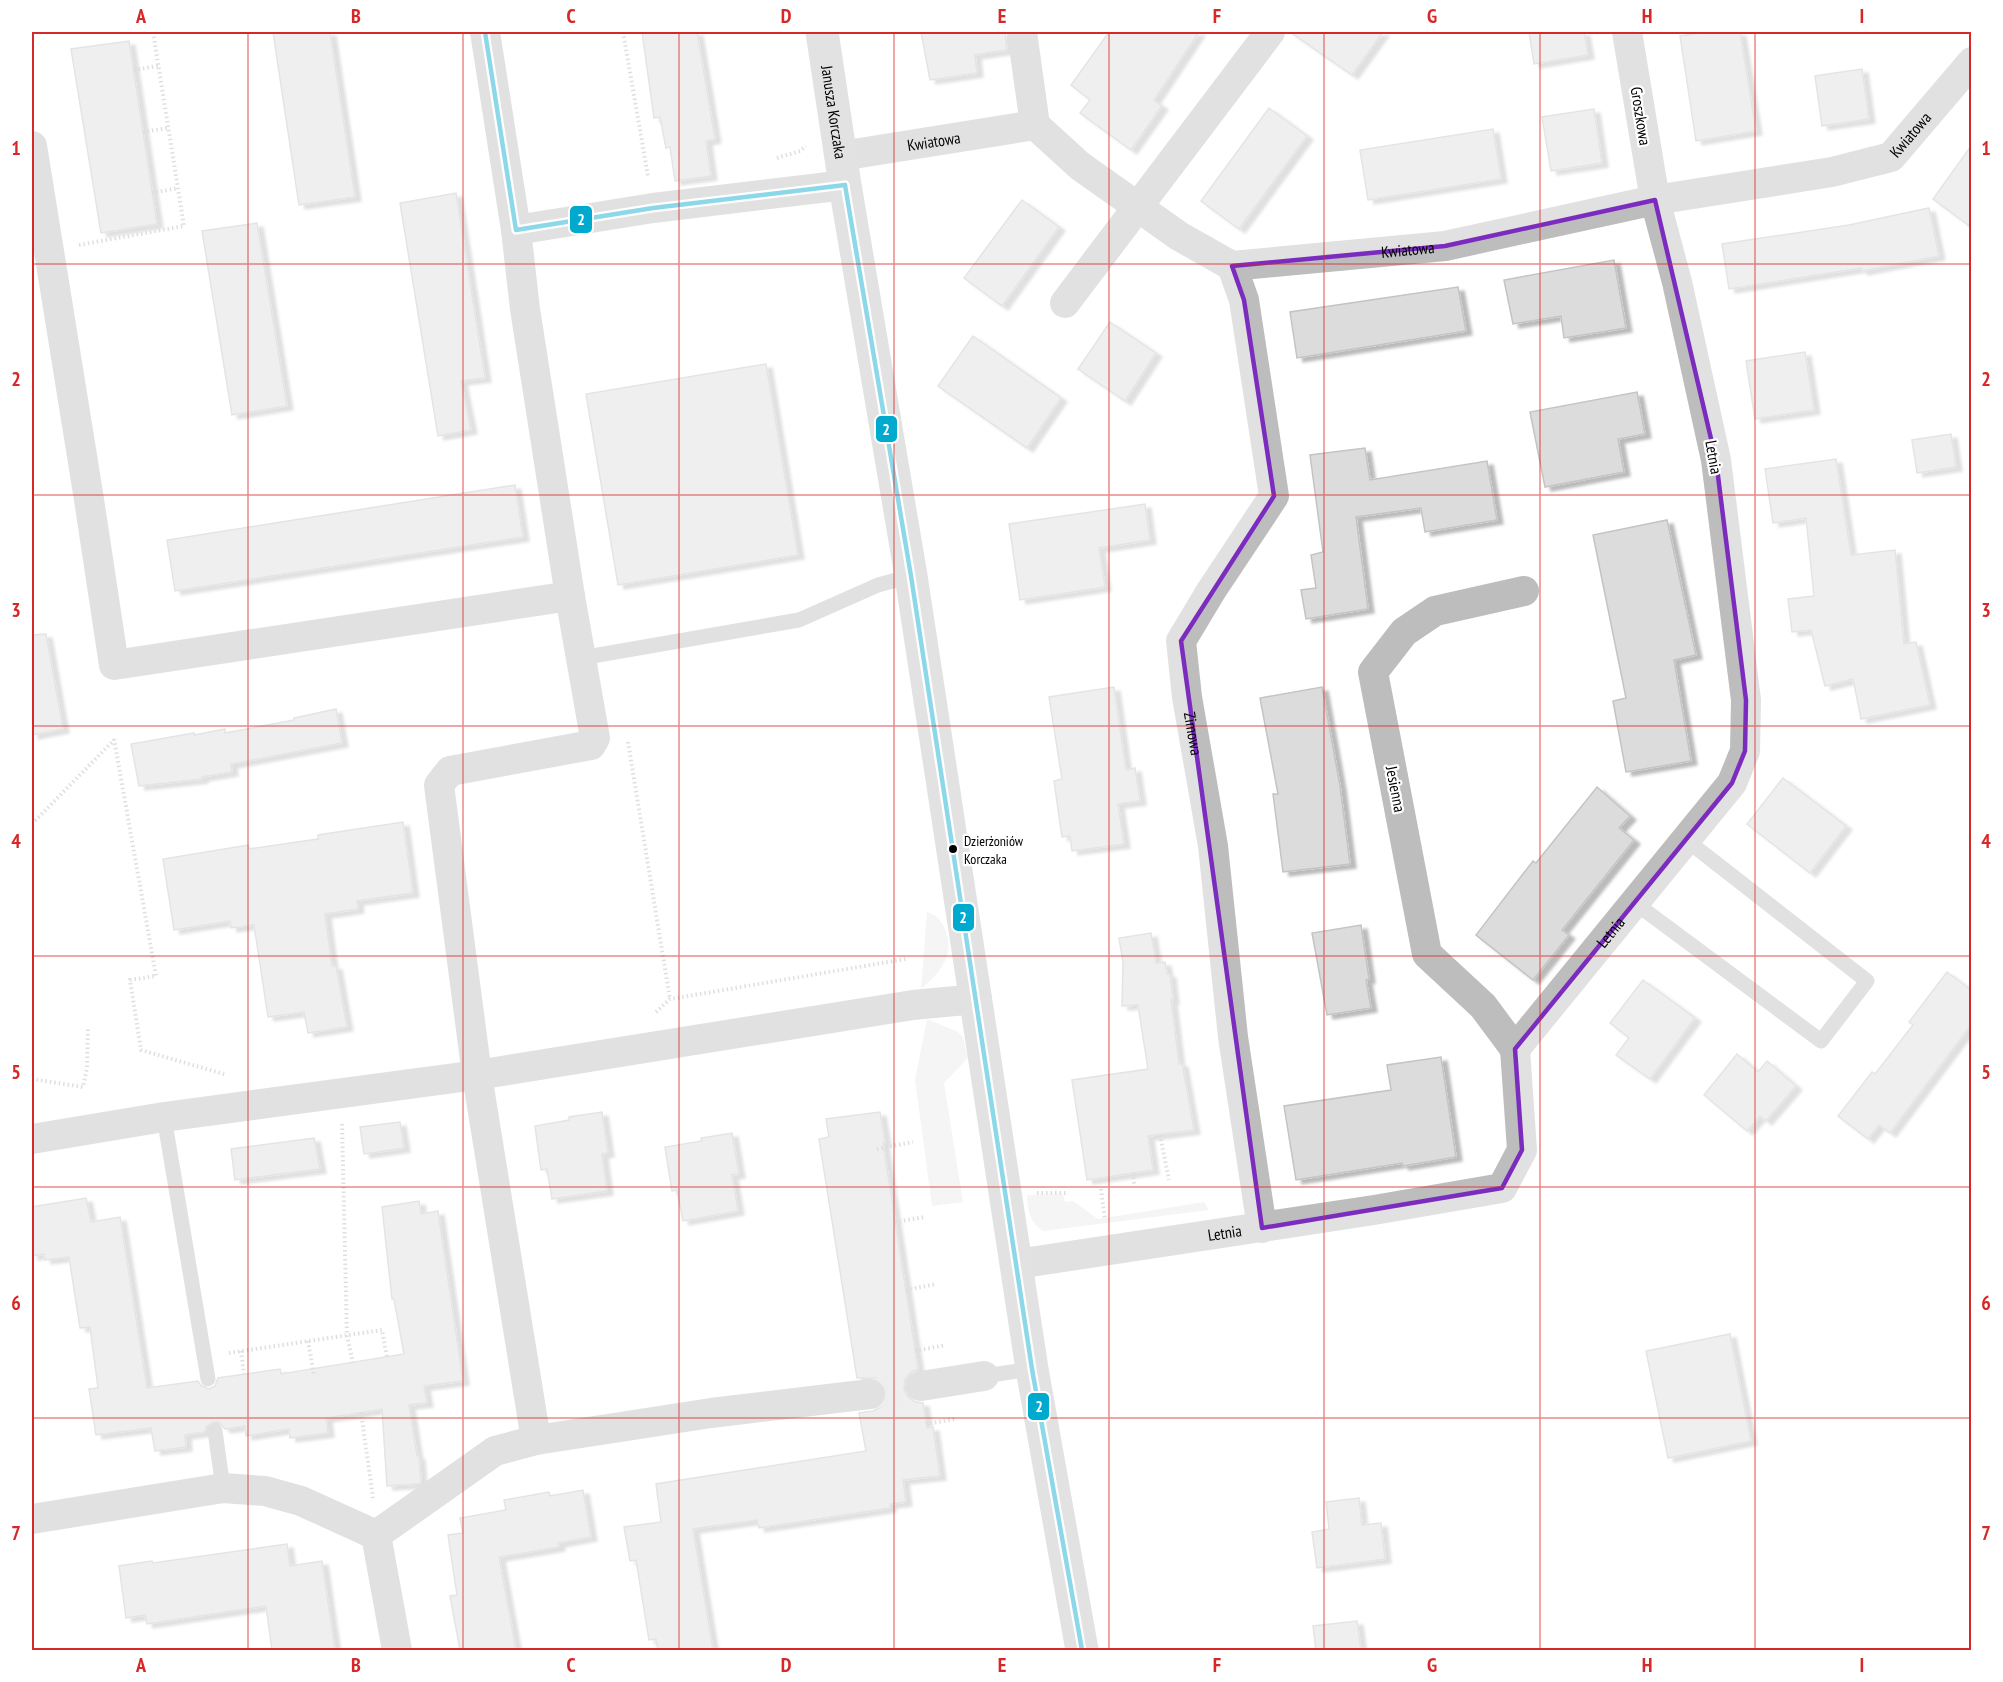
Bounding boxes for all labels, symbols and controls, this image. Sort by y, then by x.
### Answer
text: A [135,3,147,29]
text: B [351,3,361,29]
text: C [566,3,576,29]
text: D [781,3,792,29]
text: E [998,3,1006,29]
text: F [1213,3,1221,29]
text: G [1427,3,1437,29]
text: H [1642,3,1652,29]
text: I [1860,3,1864,29]
street label: Janusza Korczaka [817,63,851,160]
street label: Groszkowa [1627,85,1655,147]
street label: Kwiatowa [1885,108,1935,161]
street label: Kwiatowa [906,127,962,155]
text: 1 [11,135,21,161]
text: 1 [1981,135,1991,161]
line badge: 2 [569,205,593,234]
text: 2 [577,209,585,229]
street label: Kwiatowa [1380,237,1435,262]
text: 2 [11,366,21,392]
text: 2 [1981,366,1991,392]
line badge: 2 [875,415,898,443]
text: 2 [882,419,890,439]
street label: Letnia [1701,439,1727,475]
text: 3 [11,597,21,623]
text: 3 [1981,597,1991,623]
street label: Zimowa [1180,710,1207,757]
street label: Jesienna [1382,763,1410,814]
text: 4 [11,828,21,854]
text: 4 [1981,828,1991,854]
place label: Dzierżoniów Korczaka [964,832,1024,868]
marker: Dzierżoniów Korczaka [947,843,959,855]
line badge: 2 [952,903,975,932]
text: 2 [959,907,967,927]
street label: Letnia [1592,913,1629,952]
text: 5 [11,1059,21,1085]
text: 5 [1981,1059,1991,1085]
street label: Letnia [1206,1220,1243,1245]
text: 6 [11,1290,21,1316]
text: 6 [1981,1290,1991,1316]
line badge: 2 [1027,1392,1050,1421]
text: 2 [1035,1396,1043,1416]
text: 7 [11,1520,21,1546]
text: 7 [1981,1520,1991,1546]
text: A [135,1652,147,1678]
text: B [351,1652,361,1678]
text: C [566,1652,576,1678]
text: D [781,1652,792,1678]
text: E [998,1652,1006,1678]
text: F [1213,1652,1221,1678]
text: G [1427,1652,1437,1678]
text: H [1642,1652,1652,1678]
text: I [1860,1652,1864,1678]

